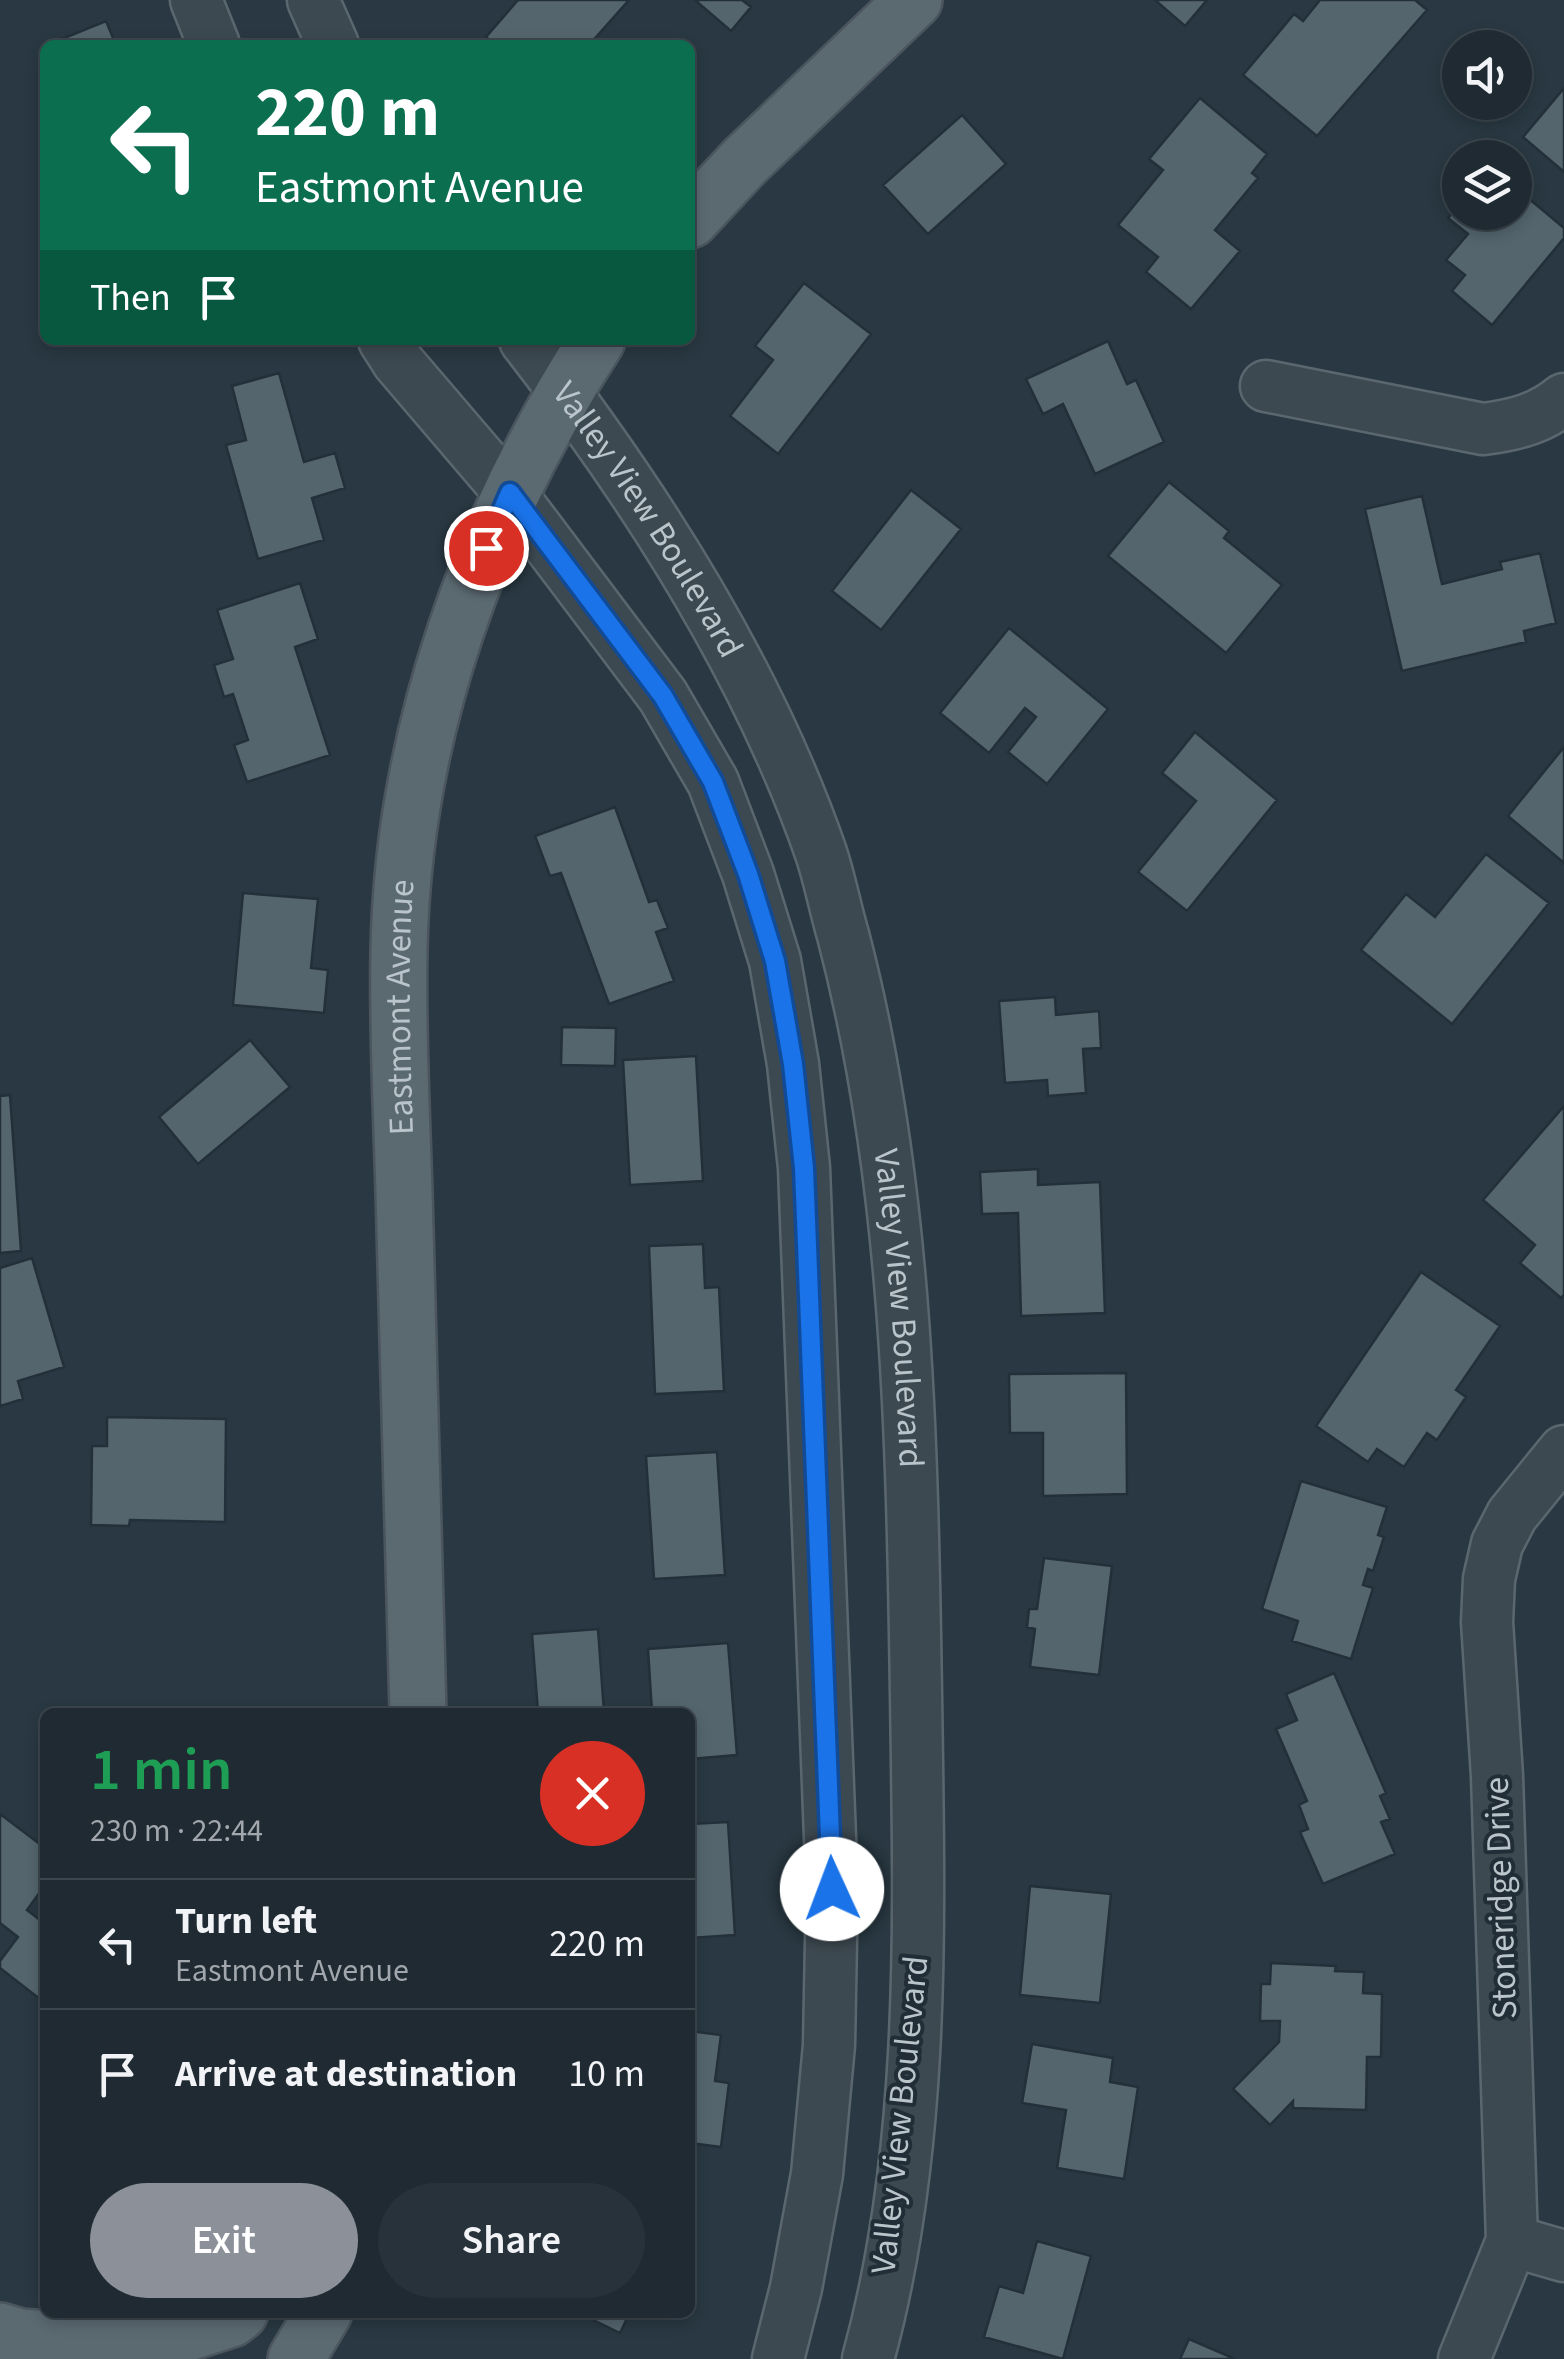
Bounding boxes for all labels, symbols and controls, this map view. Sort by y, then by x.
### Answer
map controls [1442,30,1532,230]
button: sound [1442,30,1532,120]
text: 220 m [255,63,440,163]
icon: left [90,80,220,210]
button: layers [1442,140,1532,230]
text: Eastmont Avenue [255,156,584,220]
icon: arrive [191,270,246,325]
text: Then [90,271,171,325]
street label: Valley View Boulevard [540,371,755,667]
pin [444,506,529,591]
icon: arrive [459,521,514,576]
street label: Eastmont Avenue [374,877,428,1136]
street label: Valley View Boulevard [860,1146,936,1469]
text: 1 min [90,1728,233,1813]
button: close [540,1741,645,1846]
street label: Stoneridge Drive [1472,1776,1530,2020]
text: 230 m · 22:44 [90,1808,263,1854]
position arrow [780,1837,884,1941]
text: Turn left [175,1894,317,1948]
icon: left [90,1917,145,1972]
text: 220 m [549,1917,645,1971]
text: Eastmont Avenue [175,1948,409,1994]
street label: Valley View Boulevard [858,1953,942,2277]
icon: arrive [90,2047,145,2102]
text: Arrive at destination [175,2047,517,2101]
text: 10 m [568,2047,645,2101]
button: Exit [90,2183,358,2298]
button: Share [378,2183,645,2298]

